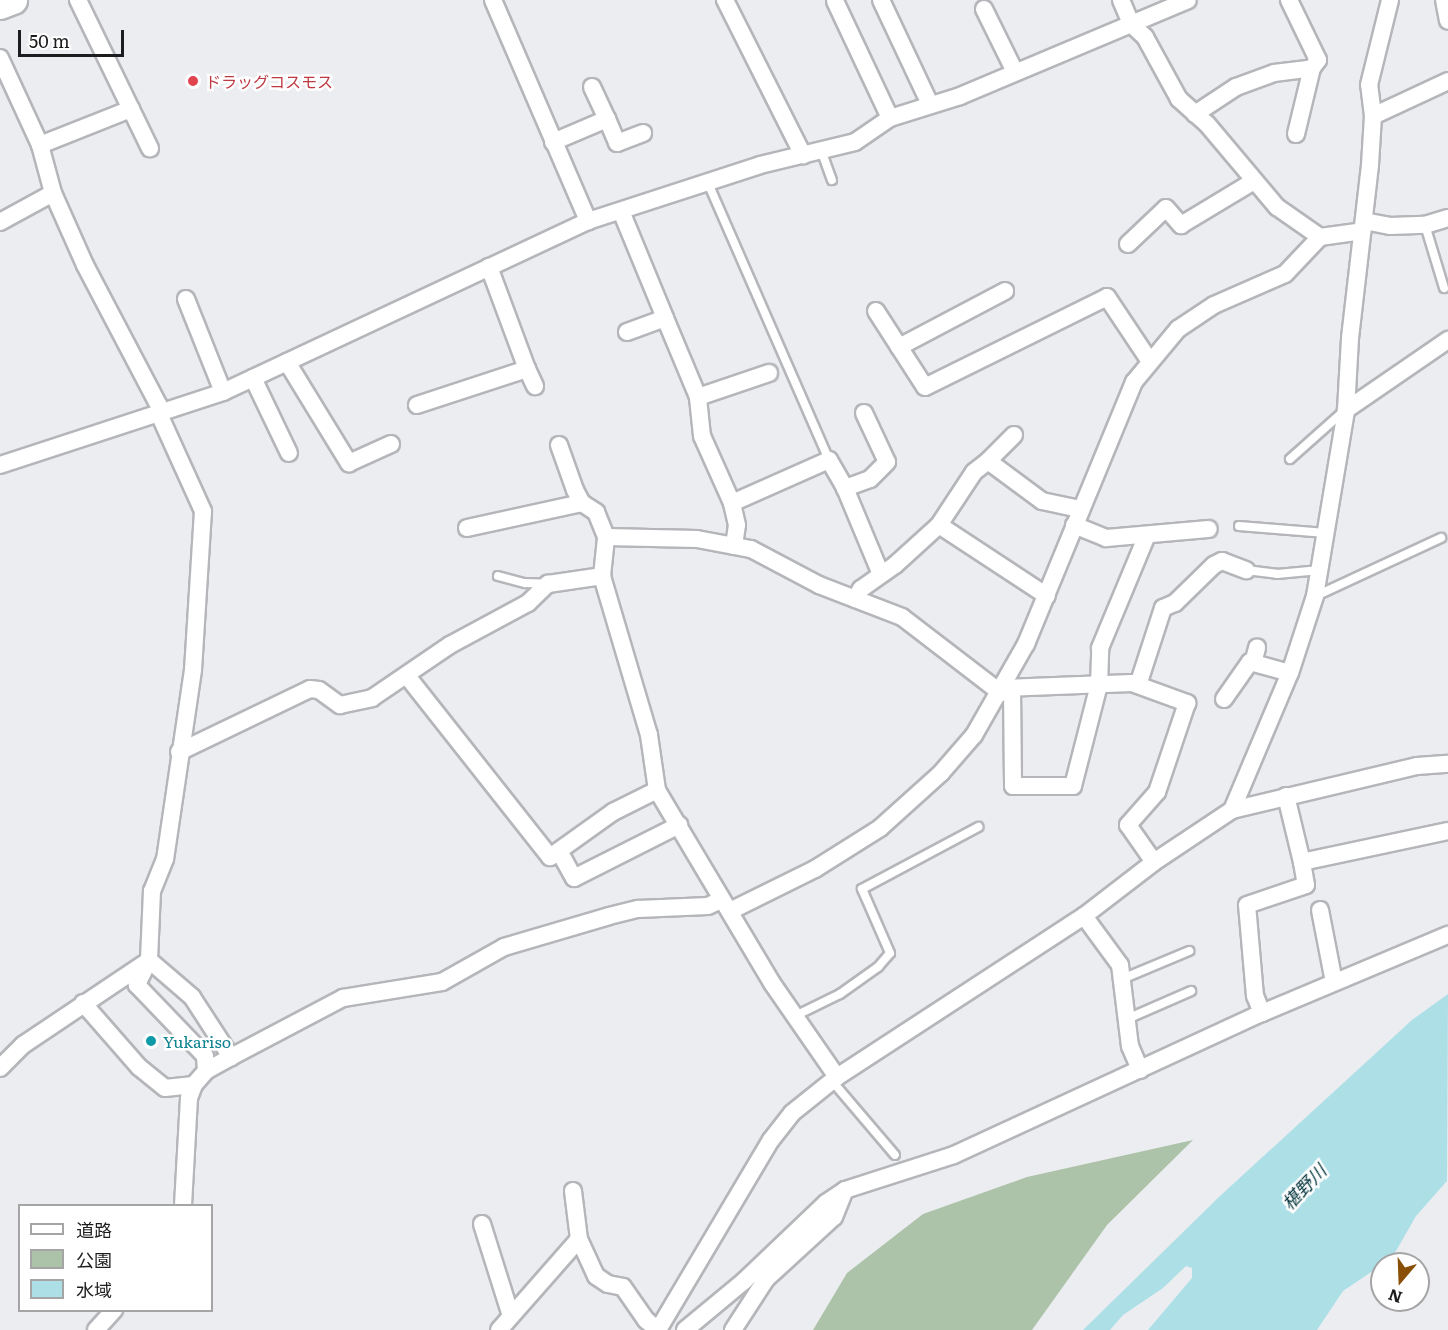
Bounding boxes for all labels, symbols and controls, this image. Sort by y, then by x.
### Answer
scale bar [21,18,128,56]
text: 50 m [29,27,70,54]
place label: ドラッグコスモス [205,71,333,91]
marker: ドラッグコスモス [186,74,200,88]
place label: Yukariso [163,1031,231,1051]
marker: Yukariso [144,1034,158,1048]
water label: 椹野川 [1277,1160,1331,1214]
legend [18,1204,213,1312]
text: 道路 [76,1216,112,1243]
text: 公園 [76,1246,112,1273]
north arrow [1370,1252,1430,1312]
text: 水域 [76,1276,112,1303]
text: N [1385,1284,1405,1311]

